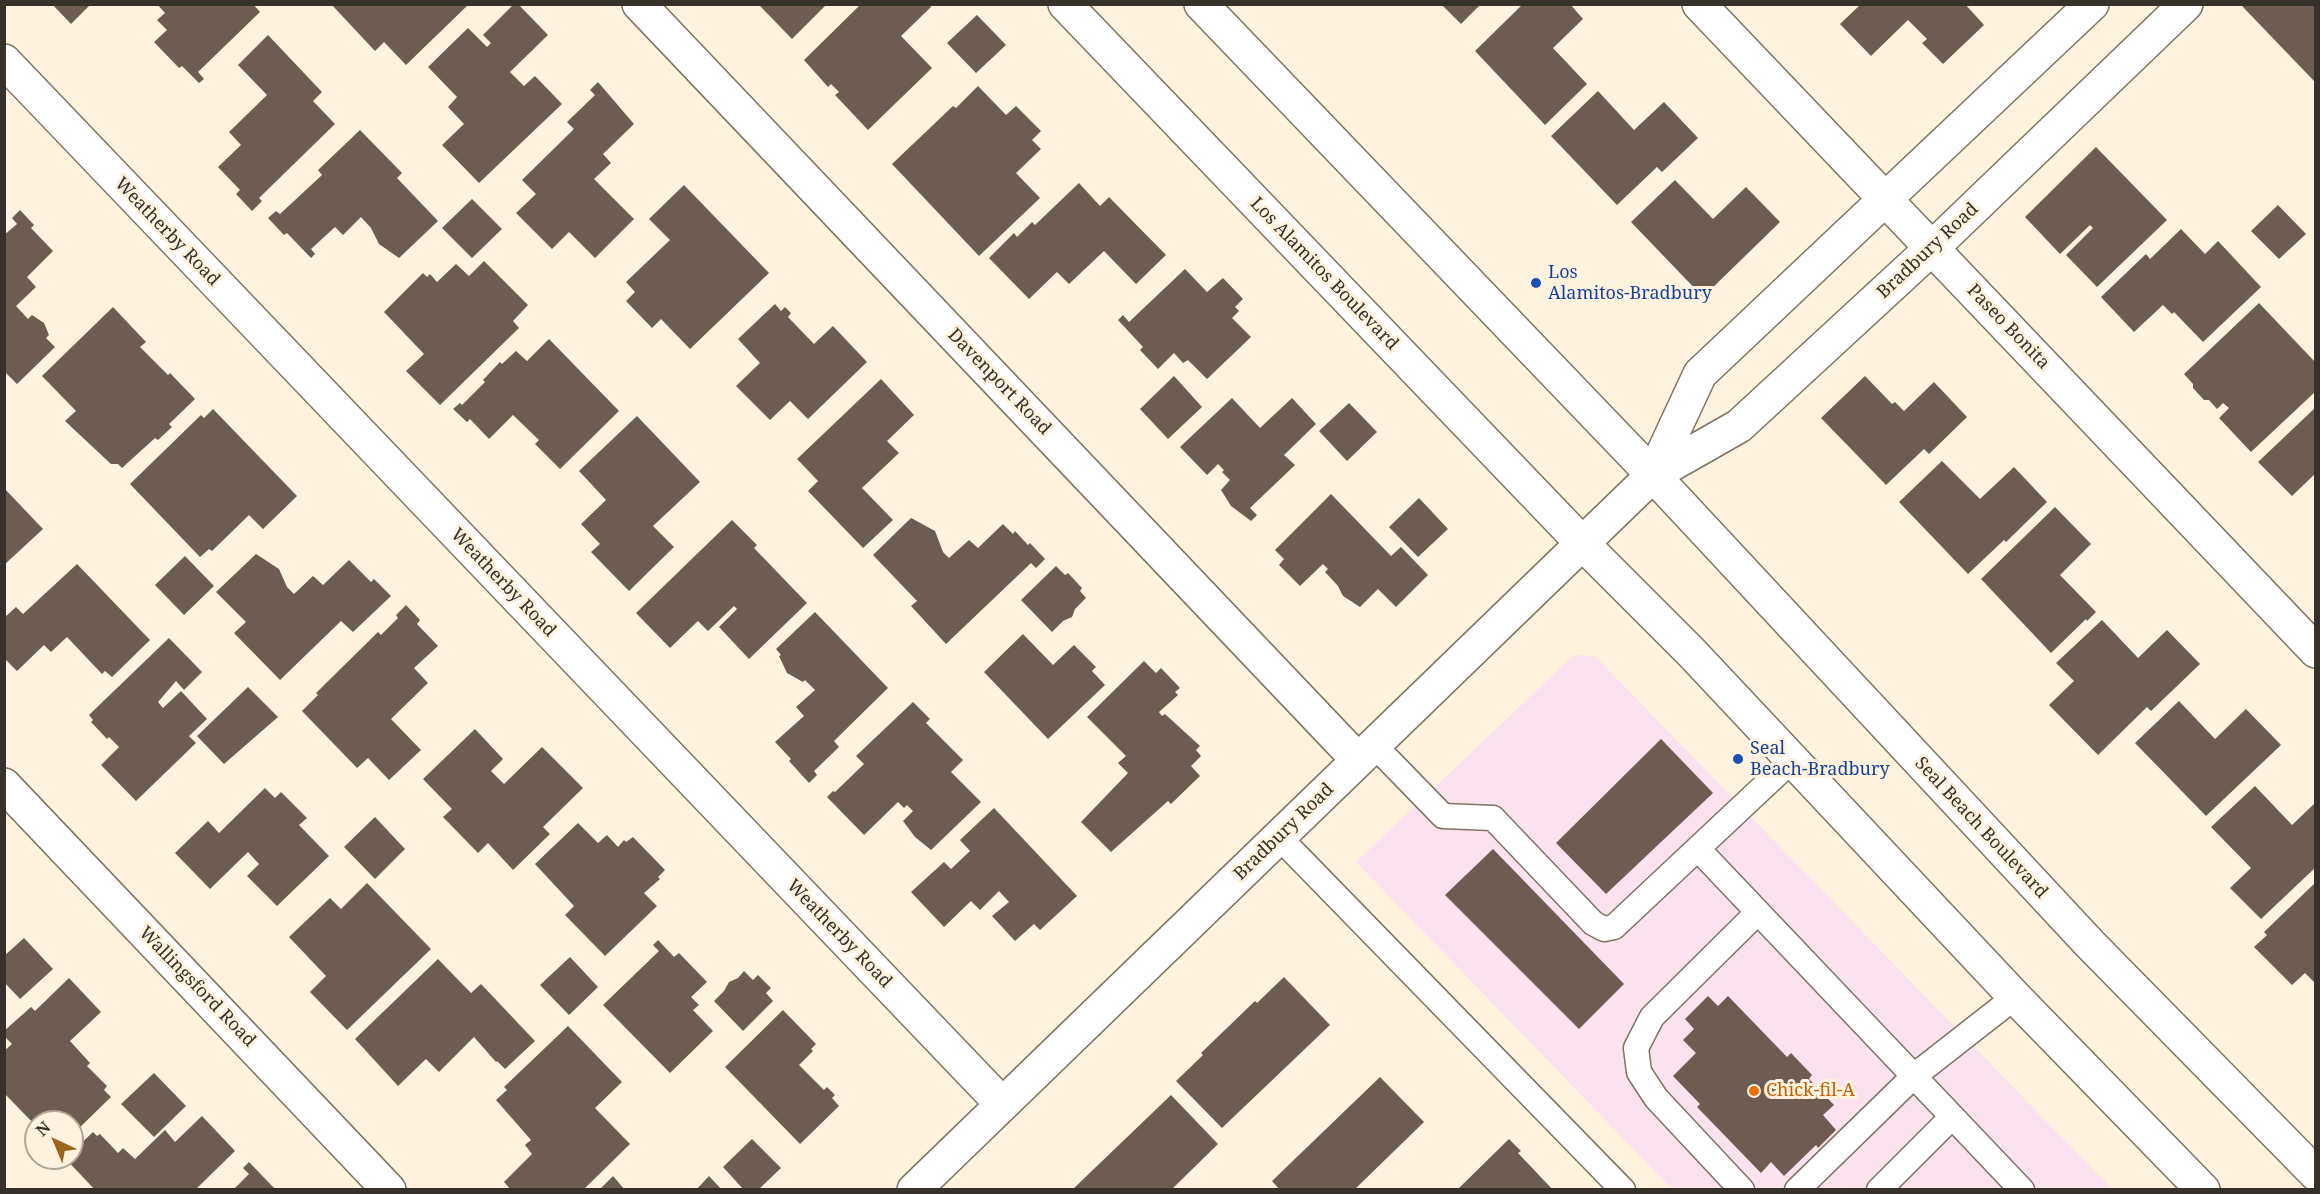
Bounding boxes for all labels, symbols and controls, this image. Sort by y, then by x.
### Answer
street label: Weatherby Road [110,173,224,291]
street label: Los Alamitos Boulevard [1245,193,1403,355]
street label: Bradbury Road [1873,199,1983,303]
place label: Los Alamitos-Bradbury [1548,262,1712,304]
marker: Los Alamitos-Bradbury [1529,276,1543,290]
street label: Paseo Bonita [1962,280,2054,374]
street label: Davenport Road [943,324,1055,440]
street label: Weatherby Road [446,524,560,642]
place label: Seal Beach-Bradbury [1750,738,1890,780]
marker: Seal Beach-Bradbury [1731,752,1745,766]
street label: Seal Beach Boulevard [1910,753,2052,903]
street label: Bradbury Road [1230,779,1338,885]
street label: Weatherby Road [782,875,896,993]
street label: Wallingsford Road [134,922,260,1052]
place label: Chick-fil-A [1766,1080,1855,1102]
marker: Chick-fil-A [1747,1084,1761,1098]
north arrow [24,1110,84,1170]
text: N [31,1116,55,1141]

